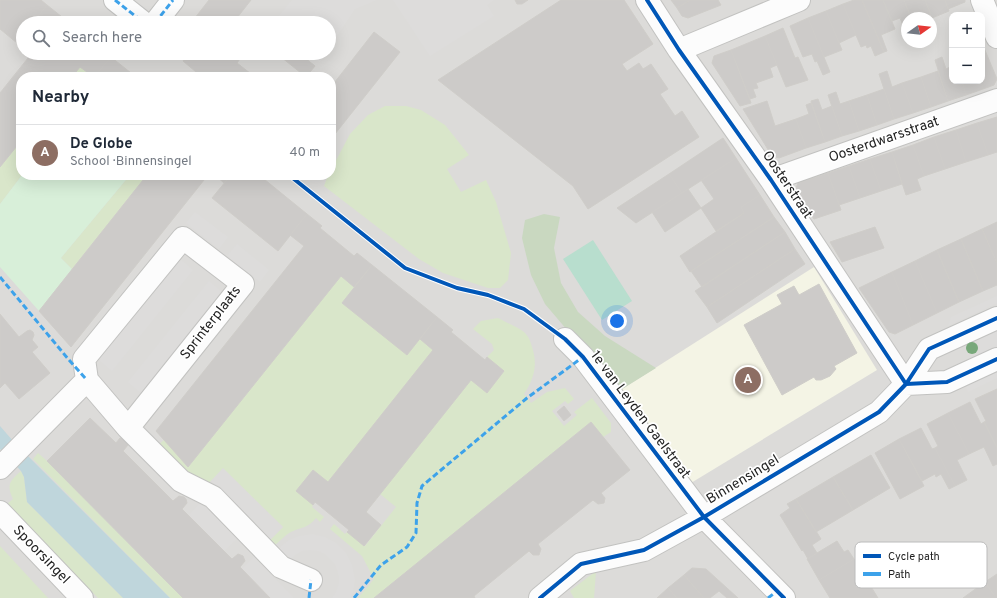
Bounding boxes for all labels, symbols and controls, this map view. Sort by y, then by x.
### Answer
north arrow [901,12,937,48]
map controls [949,12,985,84]
button: + [949,12,985,48]
search box [16,16,336,60]
icon: search [30,27,52,49]
text: Search here [62,29,142,48]
button: − [949,48,985,84]
text: Nearby [32,87,89,109]
street label: Oosterdwarsstraat [827,113,941,167]
text: De Globe [70,135,133,154]
text: A [40,145,50,161]
text: 40 m [290,145,320,161]
street label: Oosterstraat [758,148,816,222]
text: School · Binnensingel [70,154,192,170]
street label: Sprinterplaats [177,283,245,363]
your location [607,311,627,331]
street label: 1e van Leyden Gaelstraat [586,348,694,482]
pin: A [735,365,761,395]
street label: Binnensingel [704,452,782,508]
street label: Spoorsingel [9,522,73,588]
legend [855,542,987,588]
text: Cycle path [888,550,940,564]
text: Path [888,568,910,582]

